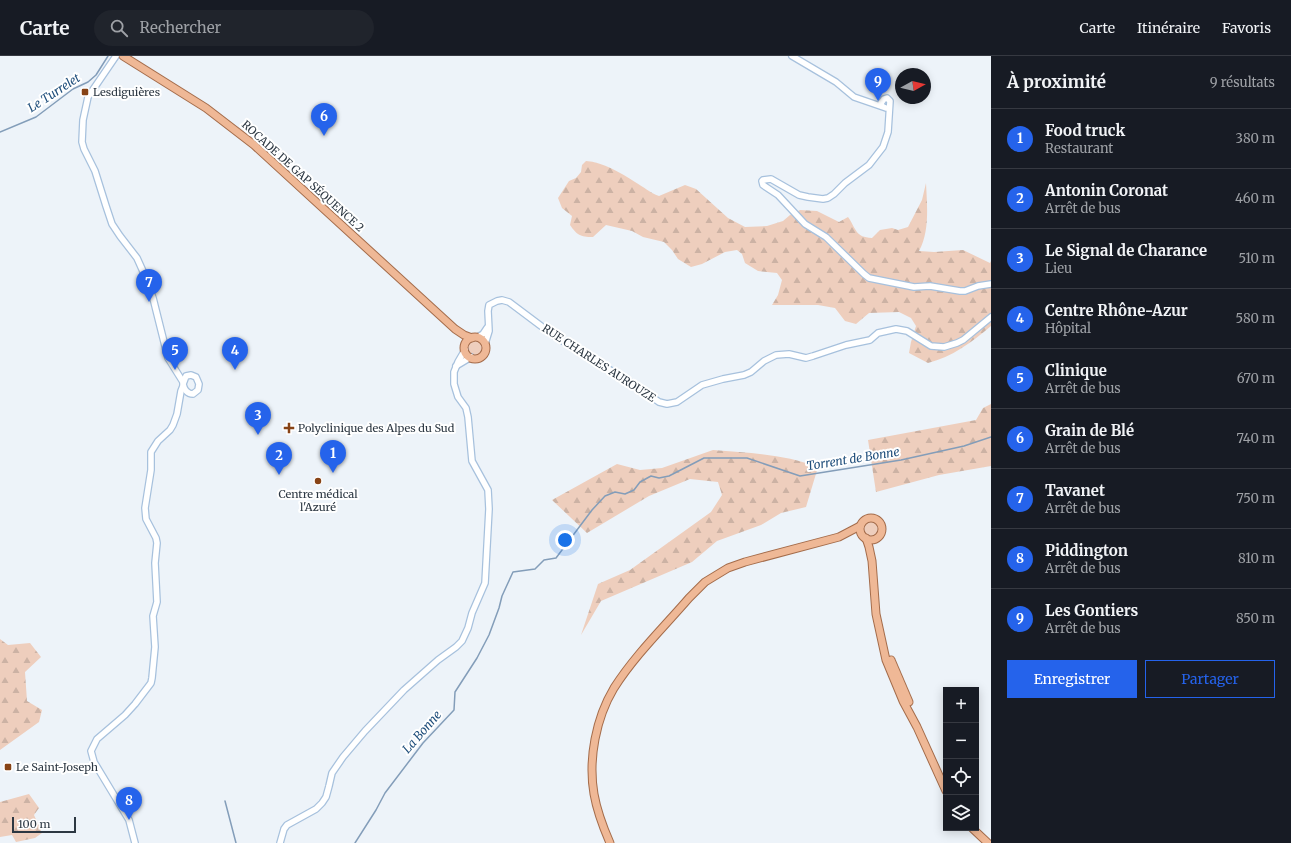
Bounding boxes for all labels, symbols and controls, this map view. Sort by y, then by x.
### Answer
search box [94,10,374,46]
text: Carte [20,16,70,40]
icon: search [108,17,130,39]
text: Rechercher [140,18,221,37]
text: Carte [1080,19,1115,37]
text: Itinéraire [1137,19,1200,37]
text: Favoris [1222,19,1271,37]
pin: 9 [865,68,891,101]
north arrow [895,68,931,104]
water label: Le Turrelet [25,70,83,115]
text: À proximité [1007,71,1106,93]
text: 9 résultats [1210,74,1275,91]
place label: Lesdiguières [93,85,160,99]
marker: Lesdiguières [80,87,90,97]
pin: 6 [311,103,337,136]
street label: ROCADE DE GAP SÉQUENCE 2 [239,117,367,235]
text: Food truck [1045,121,1125,140]
text: 1 [1017,130,1023,147]
text: 380 m [1236,130,1275,147]
text: Restaurant [1045,140,1113,157]
text: Antonin Coronat [1045,181,1168,200]
text: 2 [1016,190,1024,207]
text: 460 m [1235,190,1275,207]
text: Arrêt de bus [1045,200,1121,217]
text: Le Signal de Charance [1045,241,1207,260]
text: 3 [1016,250,1024,267]
text: 510 m [1238,250,1275,267]
text: Lieu [1045,260,1072,277]
pin: 7 [136,269,162,302]
text: Centre Rhône-Azur [1045,301,1188,320]
text: 4 [1016,310,1024,327]
text: 580 m [1236,310,1275,327]
text: Hôpital [1045,320,1091,337]
street label: RUE CHARLES AUROUZE [540,321,658,405]
pin: 5 [162,337,188,370]
pin: 4 [222,337,248,370]
text: Clinique [1045,361,1107,380]
text: 5 [1016,370,1024,387]
text: 670 m [1237,370,1275,387]
text: Arrêt de bus [1045,380,1121,397]
pin: 3 [245,402,271,435]
place label: Polyclinique des Alpes du Sud [298,421,455,435]
text: Grain de Blé [1045,421,1134,440]
marker: Polyclinique des Alpes du Sud [283,422,295,434]
text: 6 [1016,430,1024,447]
text: 740 m [1236,430,1275,447]
pin: 1 [320,440,346,473]
text: Arrêt de bus [1045,440,1121,457]
pin: 2 [266,442,292,475]
water label: Torrent de Bonne [805,444,900,473]
marker: Centre médical l'Azuré [313,476,323,486]
text: Tavanet [1045,481,1105,500]
place label: Centre médical l'Azuré [278,487,358,514]
text: 7 [1016,490,1024,507]
text: 750 m [1236,490,1275,507]
text: Arrêt de bus [1045,500,1121,517]
your location [555,530,575,550]
text: Piddington [1045,541,1128,560]
text: 8 [1016,550,1024,567]
text: 810 m [1238,550,1275,567]
text: Arrêt de bus [1045,560,1121,577]
text: Les Gontiers [1045,601,1138,620]
text: 9 [1016,610,1024,627]
text: 850 m [1236,610,1275,627]
text: Arrêt de bus [1045,620,1121,637]
button: Enregistrer [1007,660,1137,698]
button: Partager [1145,660,1275,698]
map controls [943,687,979,831]
button: + [943,687,979,723]
water label: La Bonne [399,707,444,756]
button: − [943,723,979,759]
button: locate [943,759,979,795]
place label: Le Saint-Joseph [16,760,99,774]
marker: Le Saint-Joseph [3,762,13,772]
pin: 8 [116,787,142,820]
button: layers [943,795,979,831]
scale bar [12,815,76,834]
text: 100 m [18,817,50,831]

